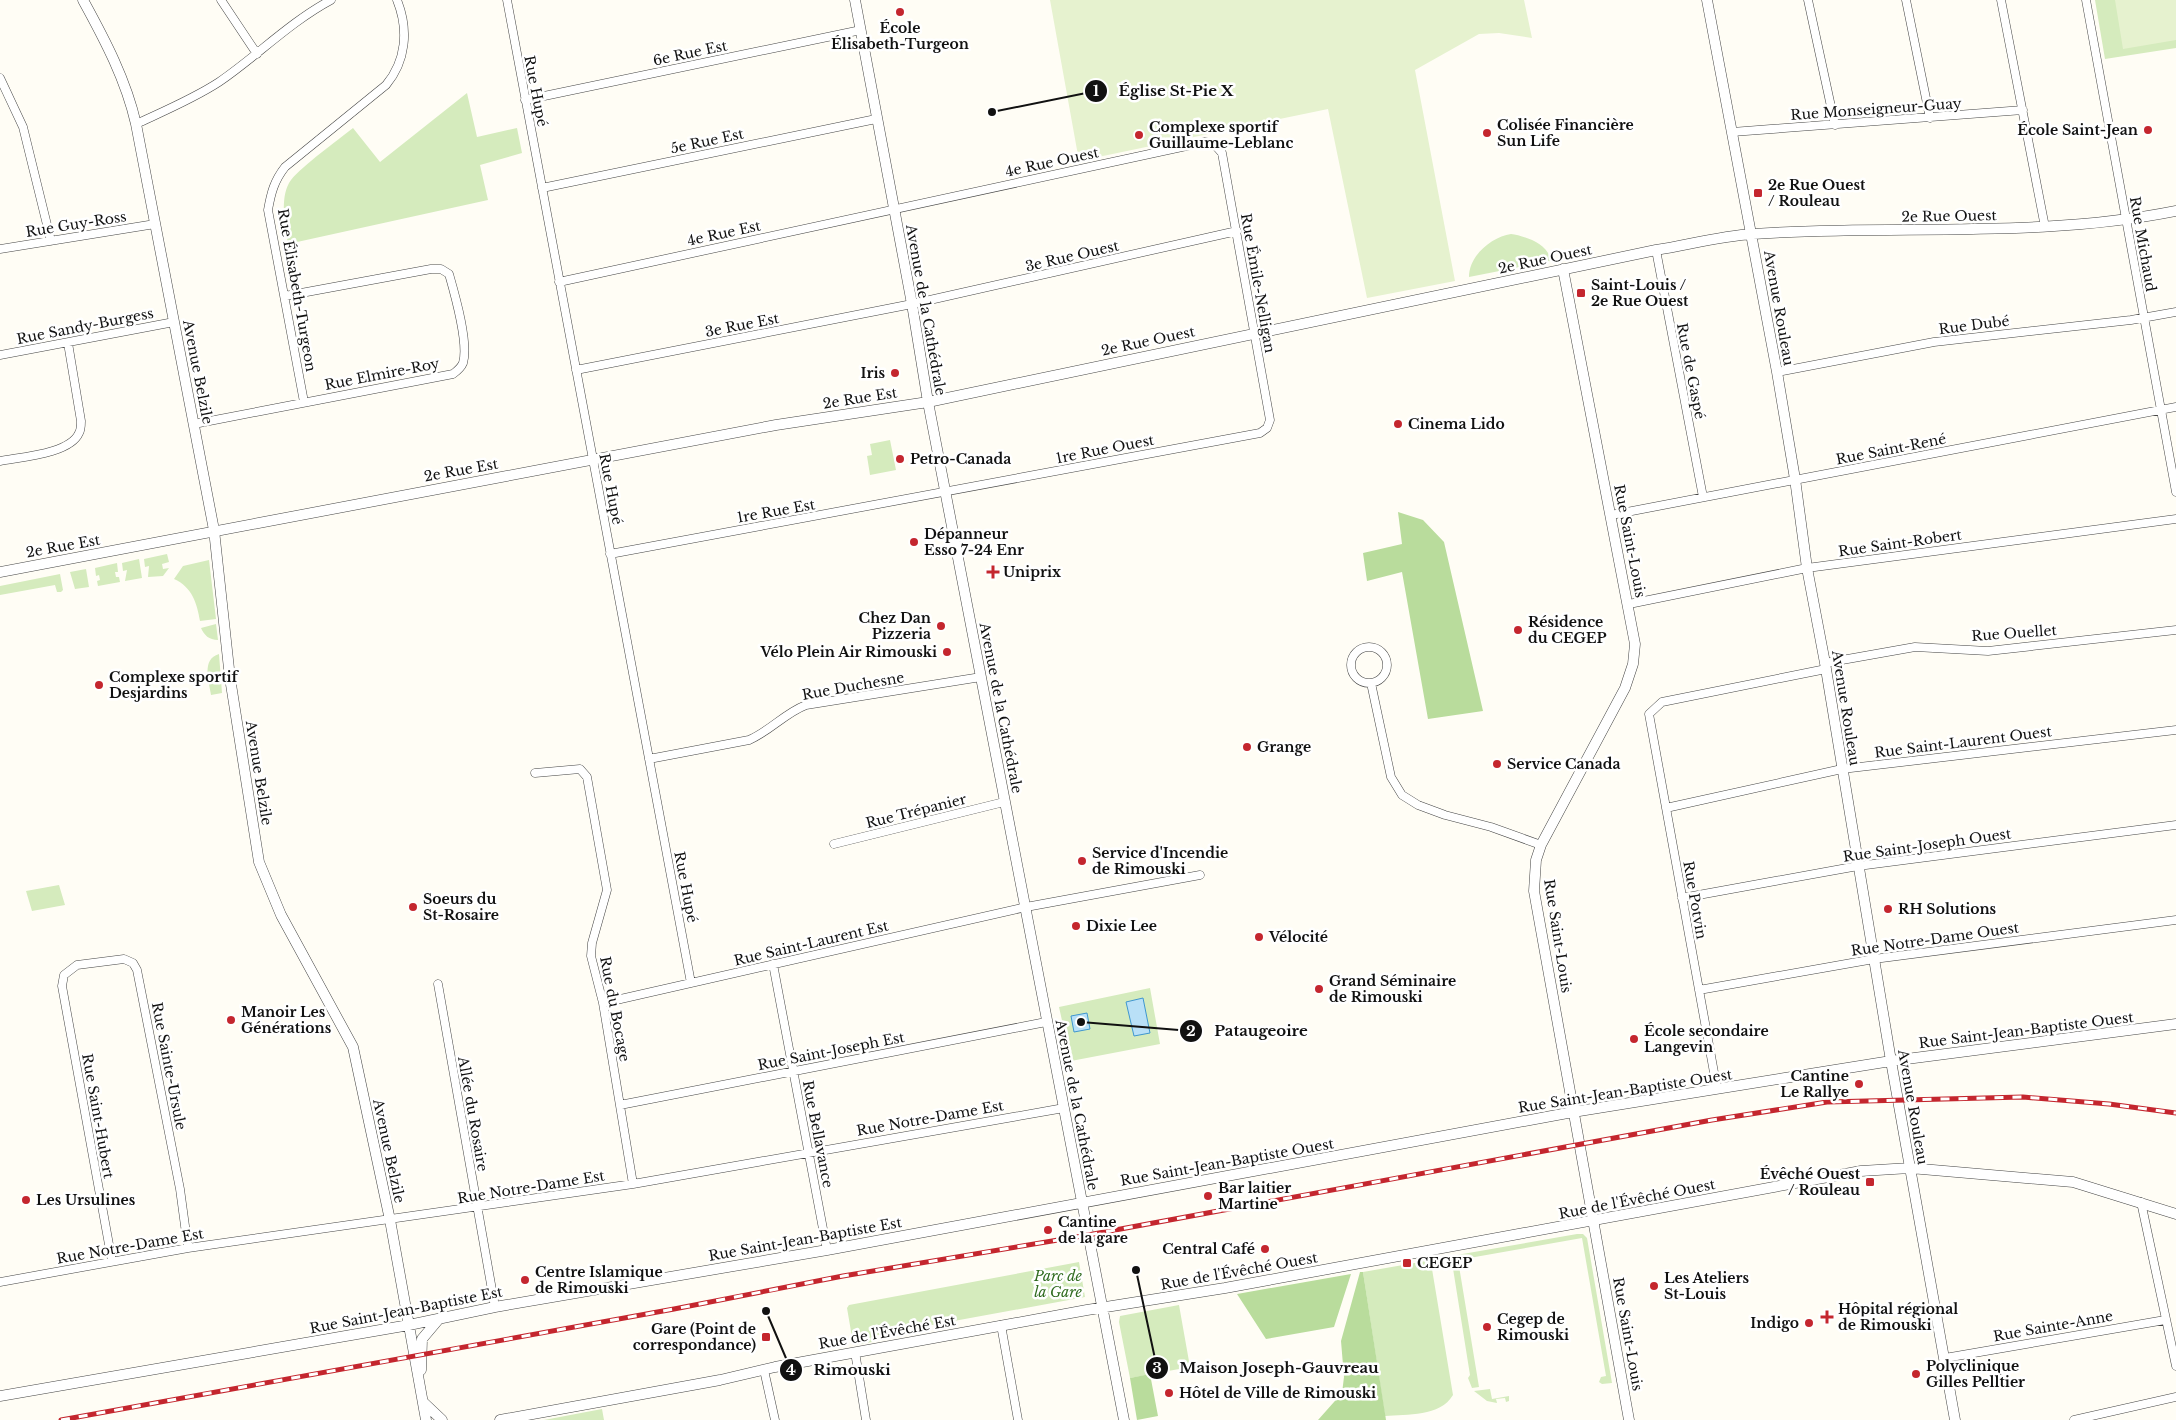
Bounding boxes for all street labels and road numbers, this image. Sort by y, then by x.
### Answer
street label: 6e Rue Est [651,36,729,70]
street label: Rue Hupé [520,54,552,128]
street label: Rue Monseigneur-Guay [1790,94,1962,124]
street label: 5e Rue Est [669,124,746,158]
street label: 4e Rue Ouest [1004,143,1101,181]
street label: Rue Michaud [2126,195,2160,293]
street label: 2e Rue Ouest [1901,206,1998,226]
street label: Rue Guy-Ross [24,207,128,241]
street label: Rue Élisabeth-Turgeon [274,207,320,373]
street label: Rue Émile-Nelligan [1237,212,1279,354]
street label: 4e Rue Est [686,216,763,250]
street label: Avenue de la Cathédrale [902,222,950,397]
street label: 3e Rue Ouest [1023,236,1121,276]
street label: 2e Rue Ouest [1496,240,1594,278]
street label: Avenue Rouleau [1760,248,1798,368]
street label: Rue Sandy-Burgess [15,304,155,348]
street label: 3e Rue Est [704,309,781,341]
street label: Rue Dubé [1937,312,2011,338]
street label: Avenue Belzile [179,317,217,426]
street label: Rue de Gaspé [1673,321,1709,421]
street label: 2e Rue Ouest [1099,322,1197,360]
street label: Rue Elmire-Roy [323,354,441,394]
street label: 2e Rue Est [822,383,899,413]
street label: Rue Saint-René [1834,429,1948,469]
street label: 1re Rue Ouest [1054,431,1156,467]
street label: Rue Hupé [595,452,627,526]
street label: 2e Rue Est [423,455,500,485]
street label: Rue Saint-Louis [1610,483,1650,599]
street label: 1re Rue Est [735,495,817,527]
street label: Rue Saint-Robert [1837,525,1964,561]
street label: 2e Rue Est [25,531,102,561]
street label: Avenue de la Cathédrale [975,620,1026,795]
street label: Rue Ouellet [1971,621,2058,645]
street label: Avenue Rouleau [1828,648,1864,768]
street label: Rue Duchesne [801,668,905,704]
street label: Avenue Belzile [242,718,276,827]
street label: Rue Saint-Laurent Ouest [1873,722,2053,762]
street label: Rue Trépanier [864,790,969,832]
street label: Rue Saint-Joseph Ouest [1842,824,2013,866]
street label: Rue Hupé [670,850,702,924]
street label: Rue Potvin [1679,860,1711,941]
street label: Rue Saint-Louis [1540,878,1576,994]
street label: Rue Saint-Laurent Est [732,916,891,970]
street label: Rue Notre-Dame Ouest [1850,918,2021,960]
street label: Rue du Bocage [596,955,634,1063]
street label: Rue Sainte-Ursule [148,1001,190,1131]
street label: Rue Saint-Jean-Baptiste Ouest [1918,1008,2135,1052]
street label: Avenue de la Cathédrale [1051,1017,1102,1192]
street label: Rue Saint-Joseph Est [756,1028,907,1074]
street label: Avenue Rouleau [1894,1047,1932,1167]
street label: Rue Saint-Hubert [78,1052,118,1181]
street label: Allée du Rosaire [454,1054,492,1173]
street label: Rue Saint-Jean-Baptiste Ouest [1517,1065,1734,1117]
street label: Rue Bellavance [799,1079,837,1189]
street label: Avenue Belzile [369,1096,409,1205]
street label: Rue Notre-Dame Est [855,1096,1006,1140]
street label: Rue Saint-Jean-Baptiste Ouest [1119,1134,1336,1190]
street label: Rue Notre-Dame Est [456,1166,607,1208]
street label: Rue de l'Évêché Ouest [1557,1175,1718,1223]
street label: Rue Saint-Jean-Baptiste Est [707,1213,904,1265]
street label: Rue Notre-Dame Est [55,1224,206,1268]
street label: Rue de l'Évêché Ouest [1159,1248,1320,1294]
street label: Rue Saint-Louis [1609,1276,1647,1392]
street label: Rue Saint-Jean-Baptiste Est [308,1282,505,1338]
street label: Rue Sainte-Anne [1992,1307,2114,1345]
street label: Rue de l'Évêché Est [817,1311,958,1353]

